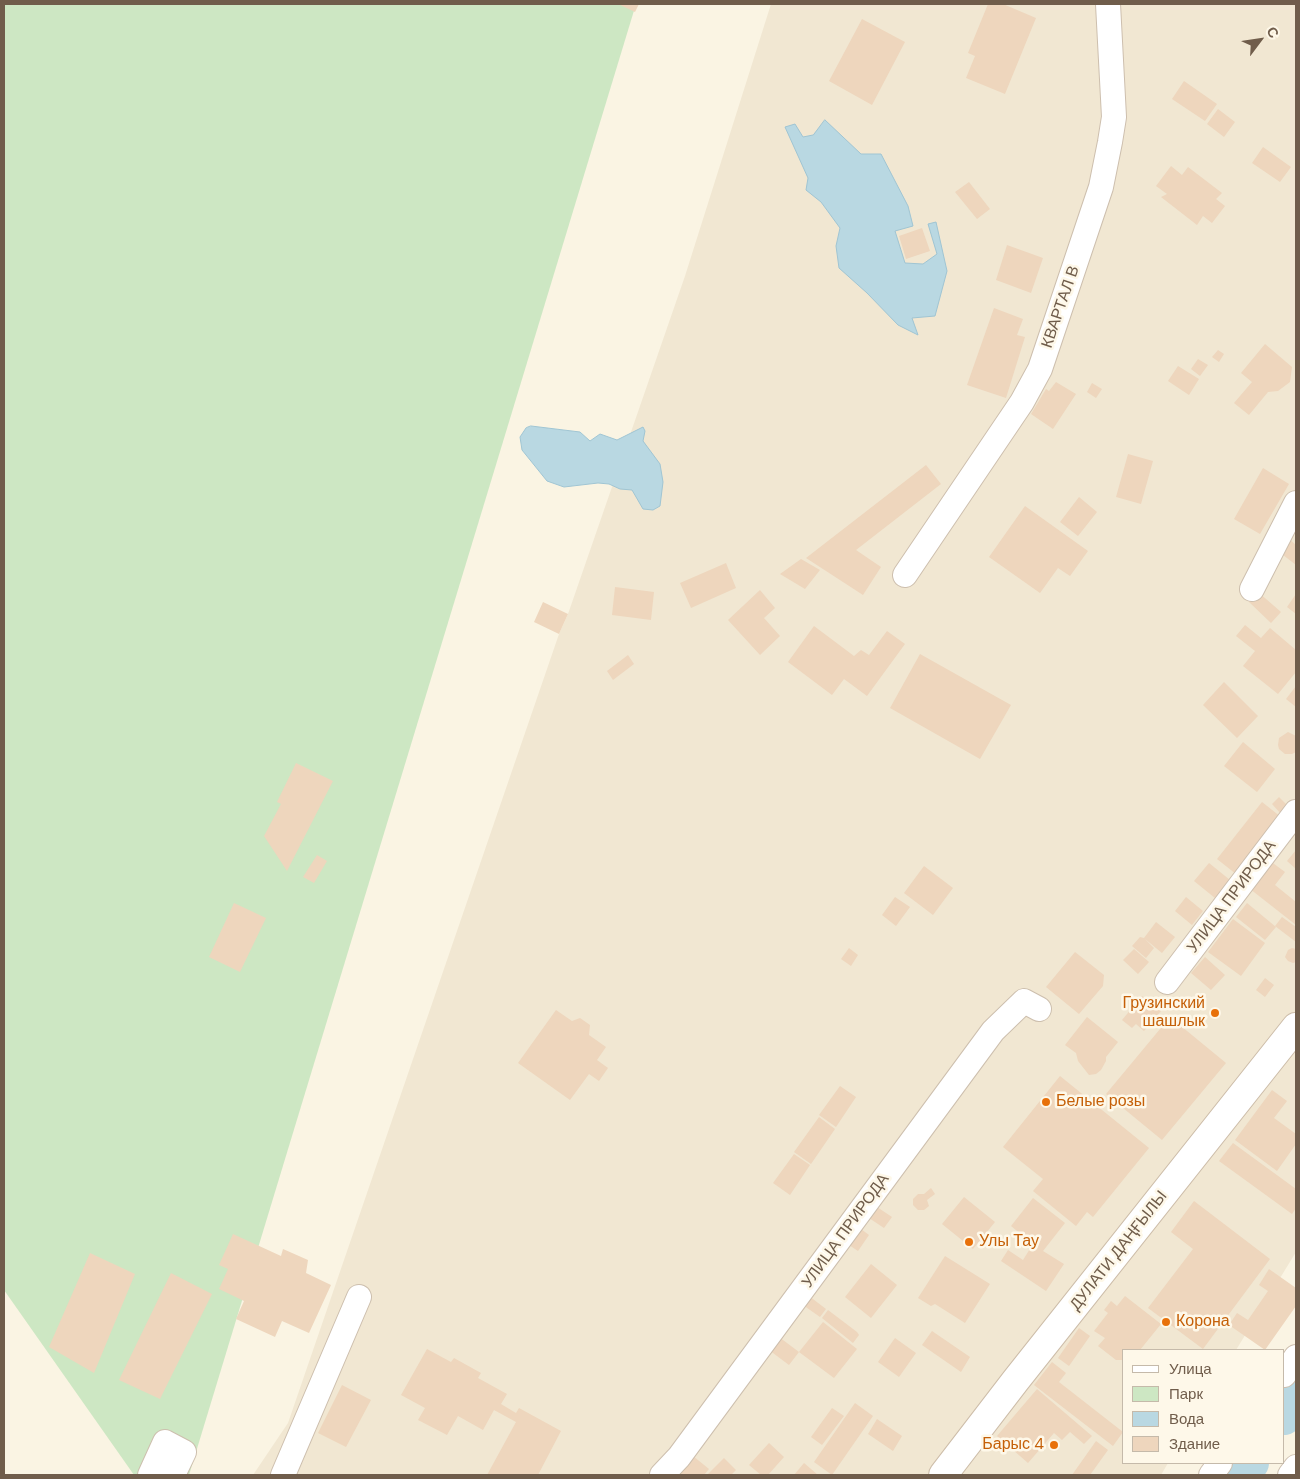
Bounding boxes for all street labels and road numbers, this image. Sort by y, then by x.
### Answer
street label: КВАРТАЛ В [1038,263,1084,351]
street label: УЛИЦА ПРИРОДА [1183,837,1281,957]
street label: УЛИЦА ПРИРОДА [798,1170,894,1292]
street label: ДУЛАТИ ДАҢҒЫЛЫ [1066,1187,1172,1315]

